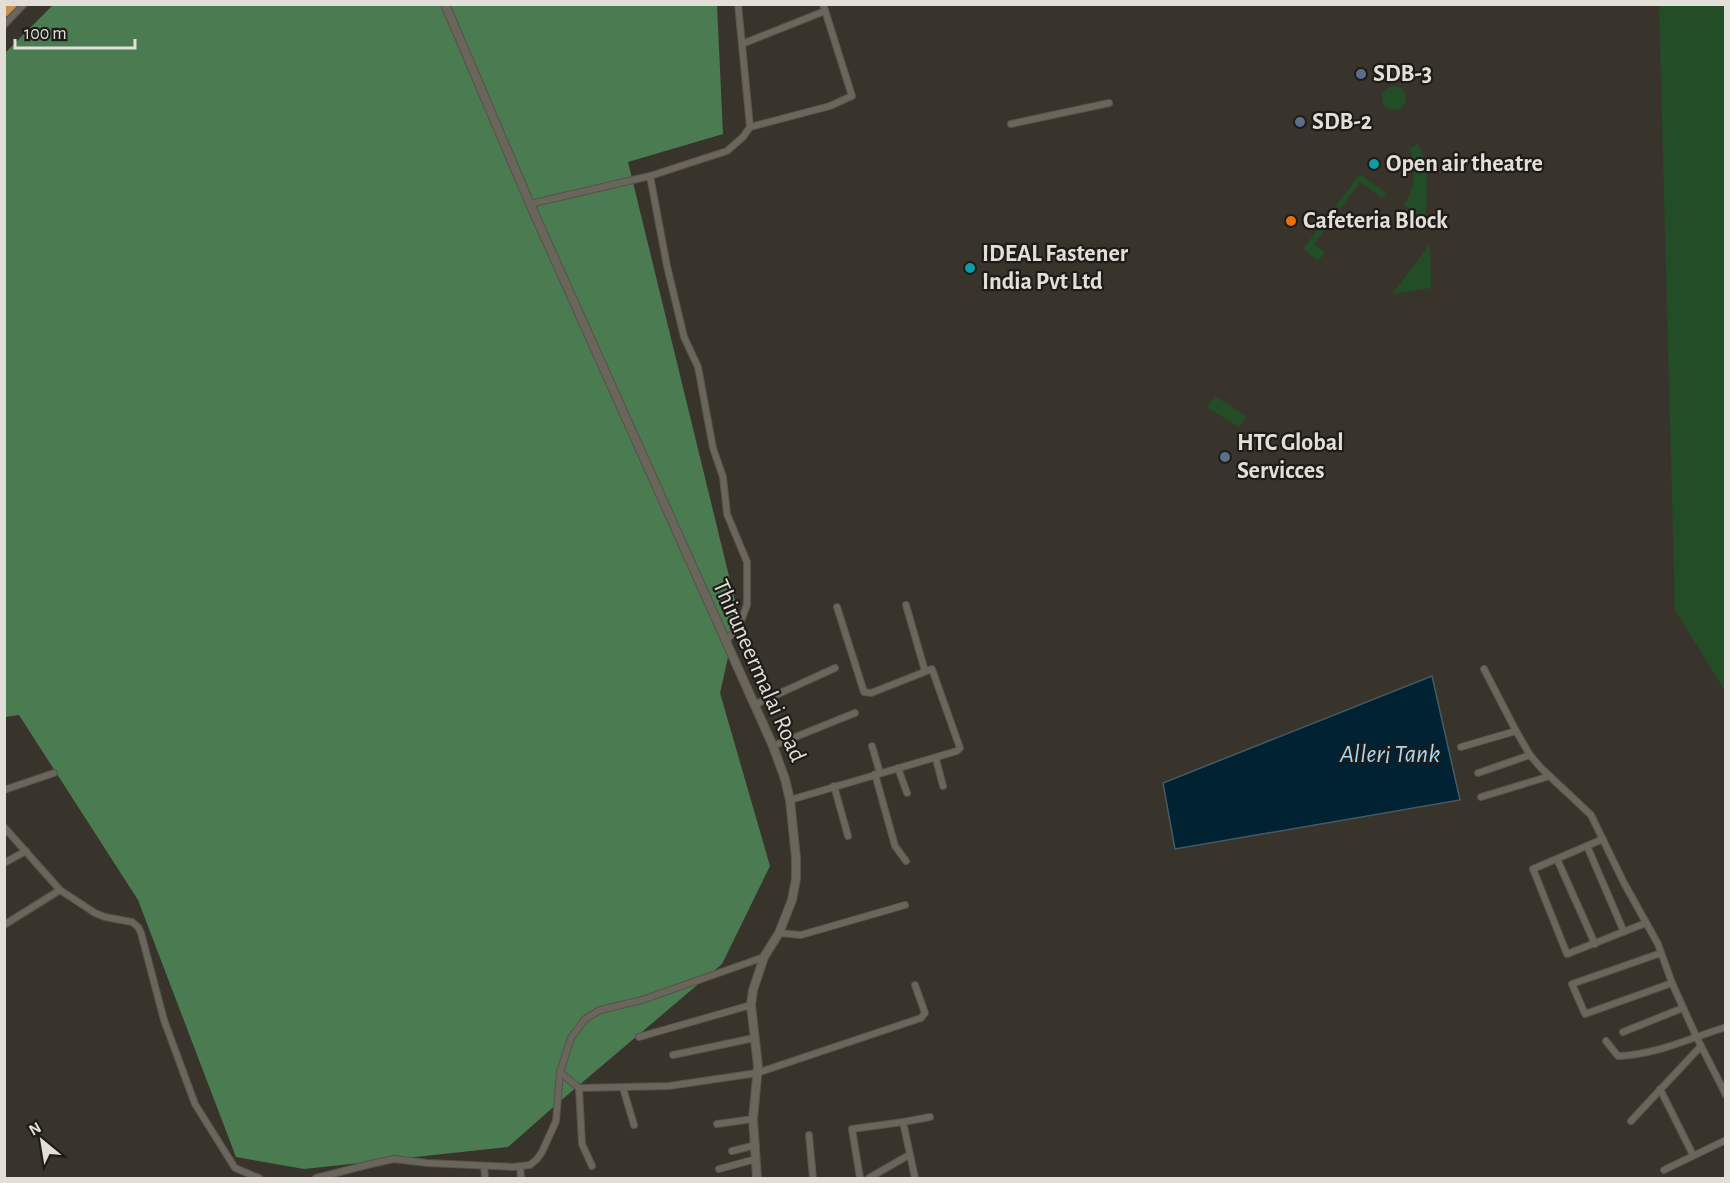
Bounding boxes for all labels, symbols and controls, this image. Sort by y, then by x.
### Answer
scale bar [15,12,135,50]
text: 100 m [24,25,67,43]
place label: SDB-3 [1373,62,1432,86]
marker: SDB-3 [1354,67,1368,81]
place label: SDB-2 [1312,110,1372,134]
marker: SDB-2 [1293,115,1307,129]
place label: Open air theatre [1386,152,1543,176]
marker: Open air theatre [1367,157,1381,171]
place label: Cafeteria Block [1303,209,1448,233]
marker: Cafeteria Block [1284,214,1298,228]
place label: IDEAL Fastener India Pvt Ltd [982,242,1129,294]
marker: IDEAL Fastener India Pvt Ltd [963,261,977,275]
place label: HTC Global Servicces [1237,431,1344,483]
marker: HTC Global Servicces [1218,450,1232,464]
street label: Thiruneermalai Road [708,576,810,766]
water label: Alleri Tank [1339,741,1440,767]
north arrow [12,1111,72,1171]
text: N [26,1119,44,1139]

